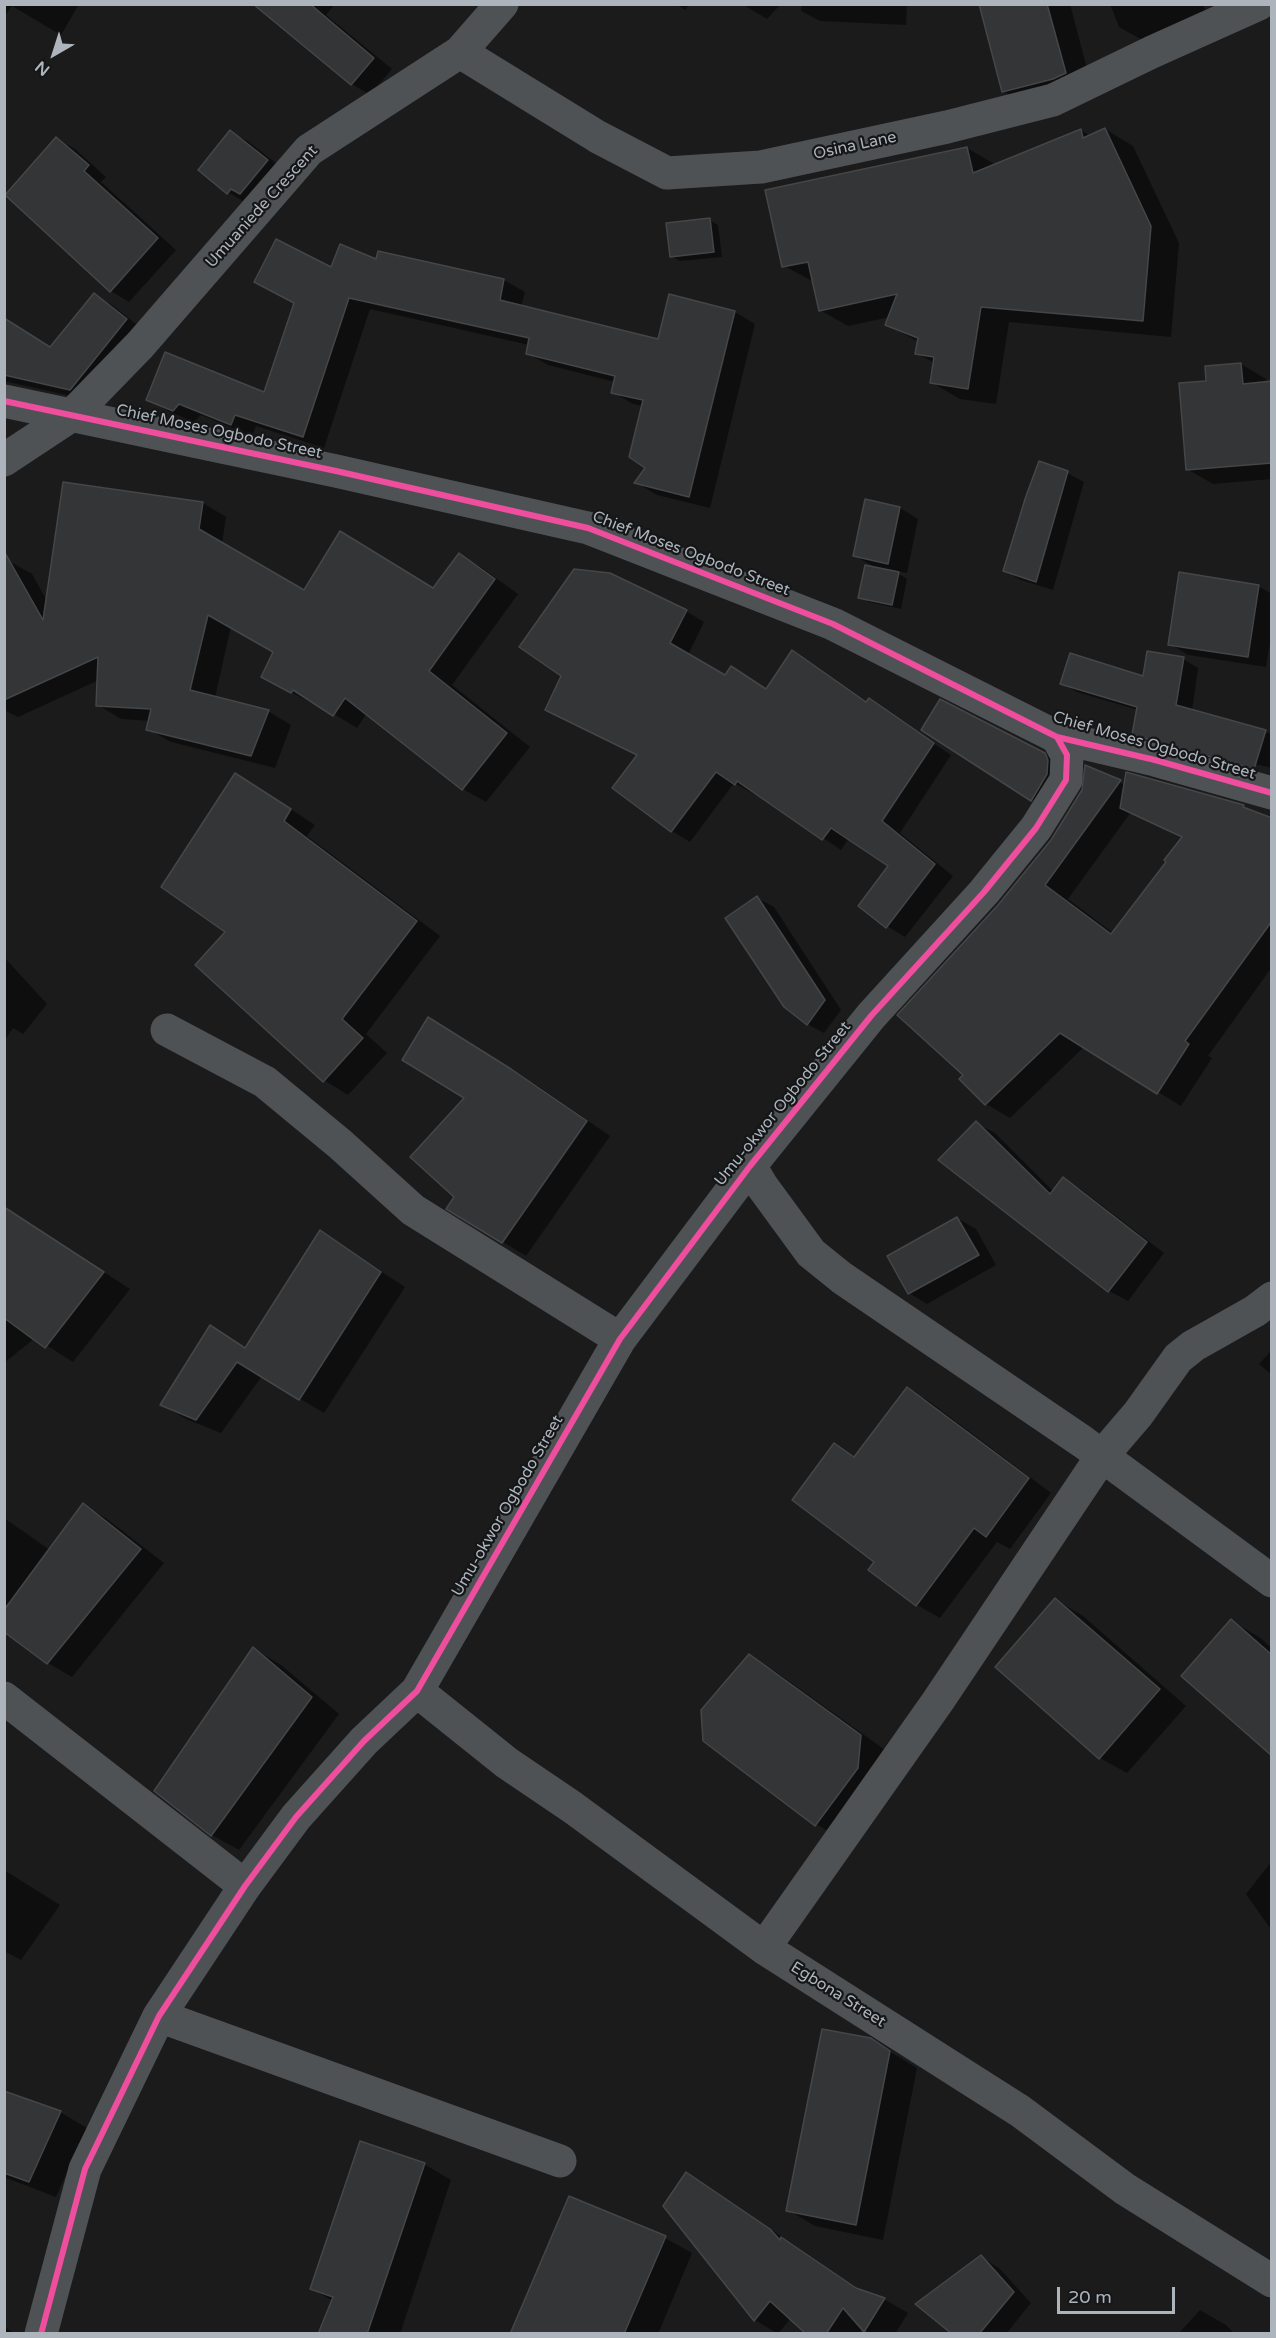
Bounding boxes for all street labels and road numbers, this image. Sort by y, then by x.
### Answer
street label: Osina Lane [812,128,898,164]
street label: Umuaniede Crescent [202,142,322,272]
street label: Chief Moses Ogbodo Street [114,401,324,463]
street label: Chief Moses Ogbodo Street [590,507,792,601]
street label: Chief Moses Ogbodo Street [1050,708,1258,784]
street label: Umu-okwor Ogbodo Street [711,1018,855,1190]
street label: Umu-okwor Ogbodo Street [448,1412,568,1600]
street label: Egbona Street [787,1958,889,2032]

